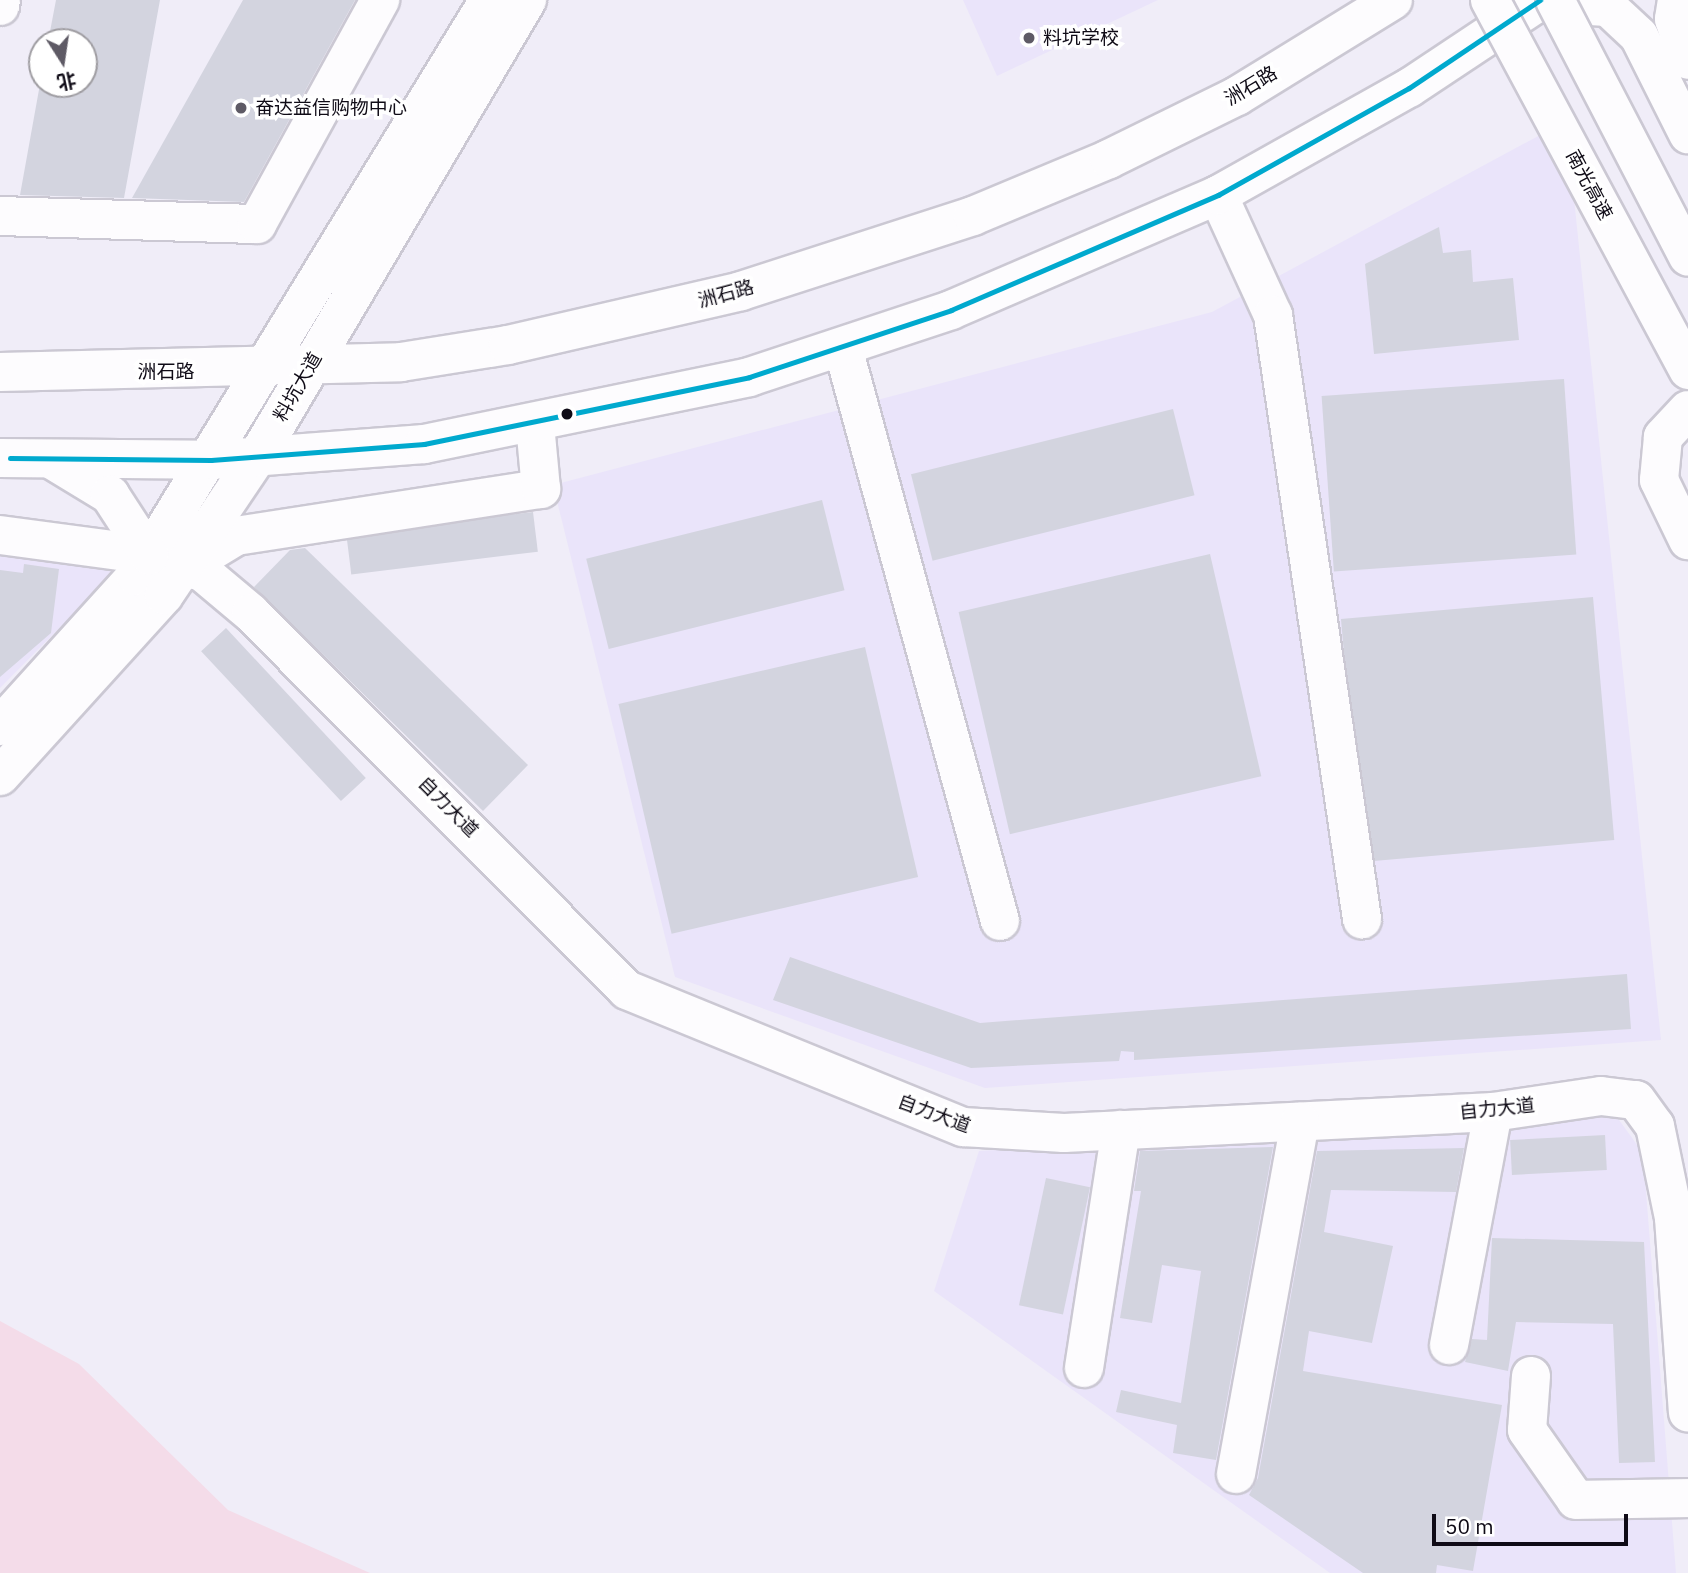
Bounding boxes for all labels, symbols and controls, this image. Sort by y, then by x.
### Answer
place label: 料坑学校 [1043,27,1119,49]
north arrow [28,28,98,98]
marker: 料坑学校 [1021,30,1037,46]
street label: 洲石路 [1221,62,1281,110]
text: 北 [55,68,79,95]
place label: 奋达益信购物中心 [255,97,407,119]
marker: 奋达益信购物中心 [233,100,249,116]
street label: 南光高速 [1561,146,1617,224]
street label: 洲石路 [696,276,756,312]
street label: 料坑大道 [269,348,327,426]
street label: 洲石路 [138,361,194,383]
unlabelled marker [560,407,574,421]
street label: 自力大道 [413,772,483,842]
street label: 自力大道 [894,1090,974,1138]
street label: 自力大道 [1458,1094,1536,1124]
scale bar [1436,1500,1632,1544]
text: 50 m [1445,1512,1494,1540]

